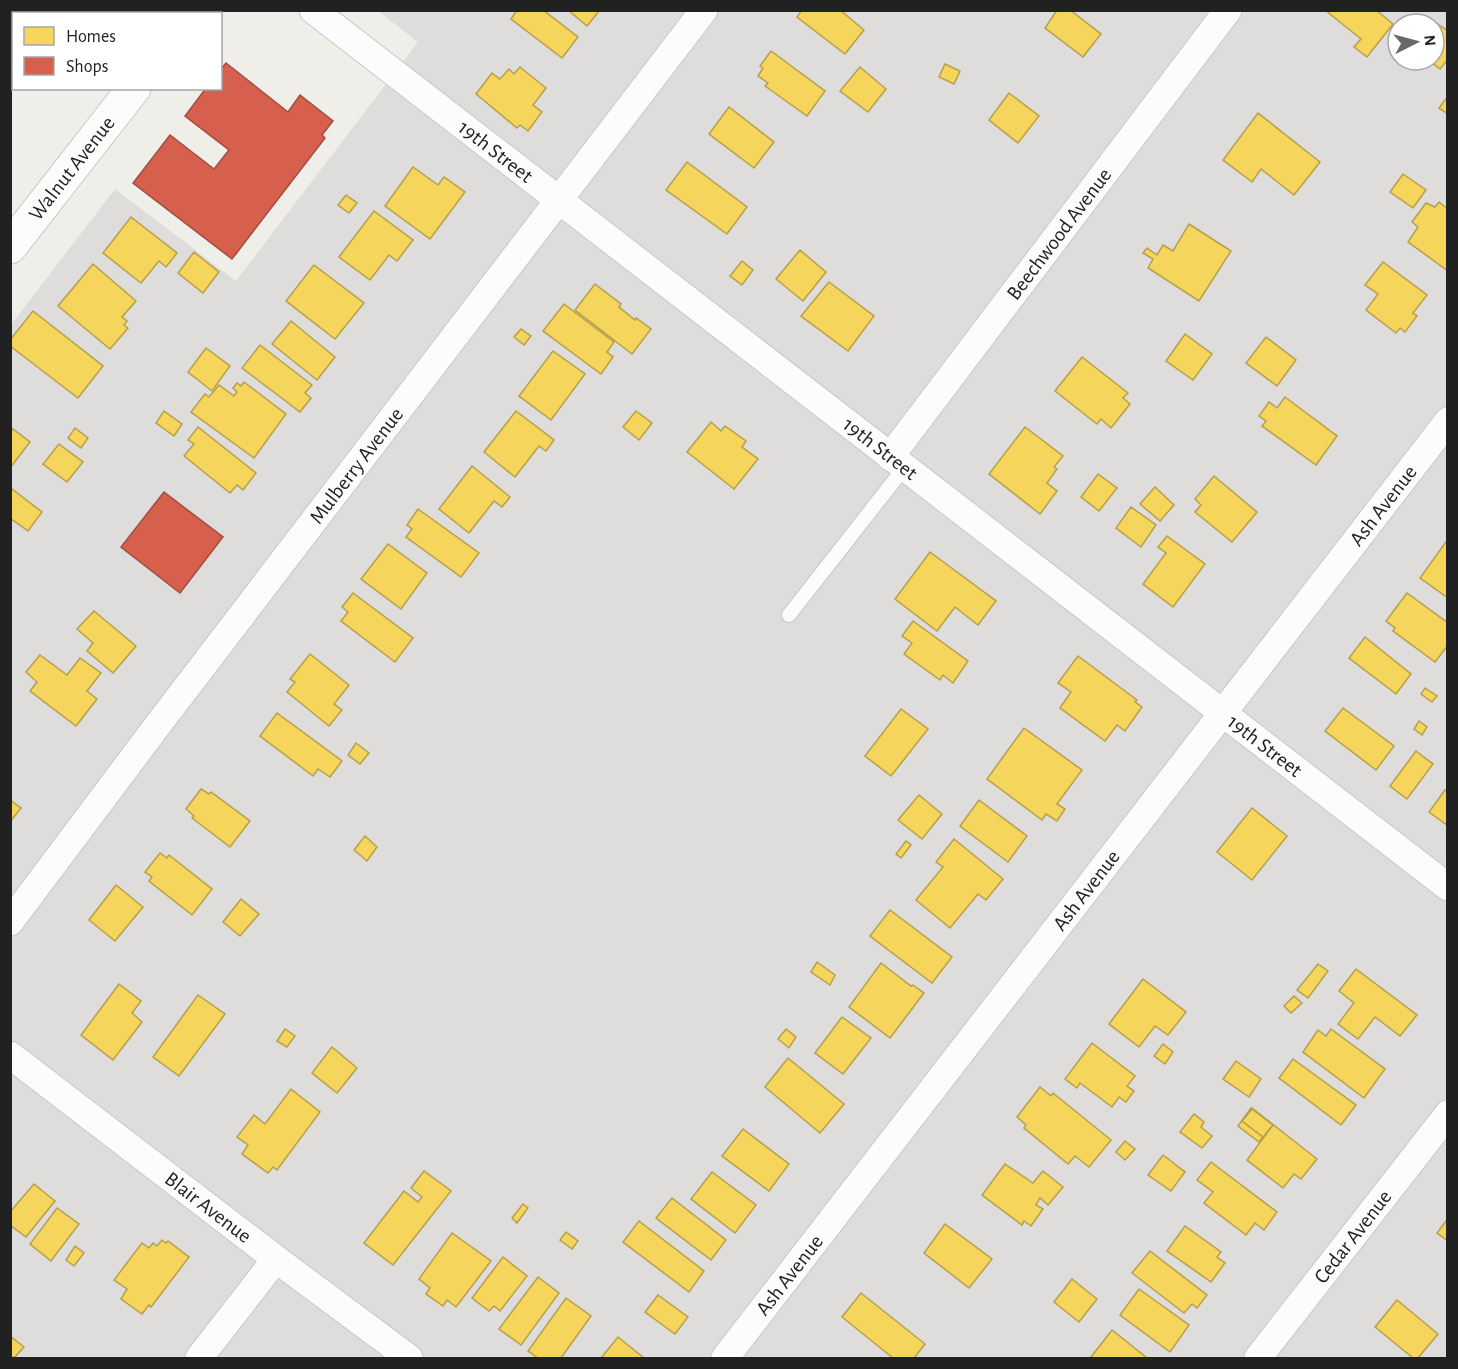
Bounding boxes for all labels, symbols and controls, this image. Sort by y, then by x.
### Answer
legend [12,12,222,90]
north arrow [1386,12,1446,72]
text: Homes [66,28,116,46]
text: N [1421,34,1438,47]
text: Shops [66,58,108,76]
street label: Walnut Avenue [25,112,118,224]
street label: 19th Street [455,116,537,187]
street label: Beechwood Avenue [1002,164,1115,303]
street label: Mulberry Avenue [305,403,407,527]
street label: 19th Street [839,413,922,484]
street label: Ash Avenue [1345,461,1420,550]
street label: 19th Street [1224,710,1306,781]
street label: Ash Avenue [1049,846,1124,934]
street label: Blair Avenue [161,1168,256,1247]
street label: Cedar Avenue [1310,1186,1395,1287]
street label: Ash Avenue [752,1231,827,1319]

